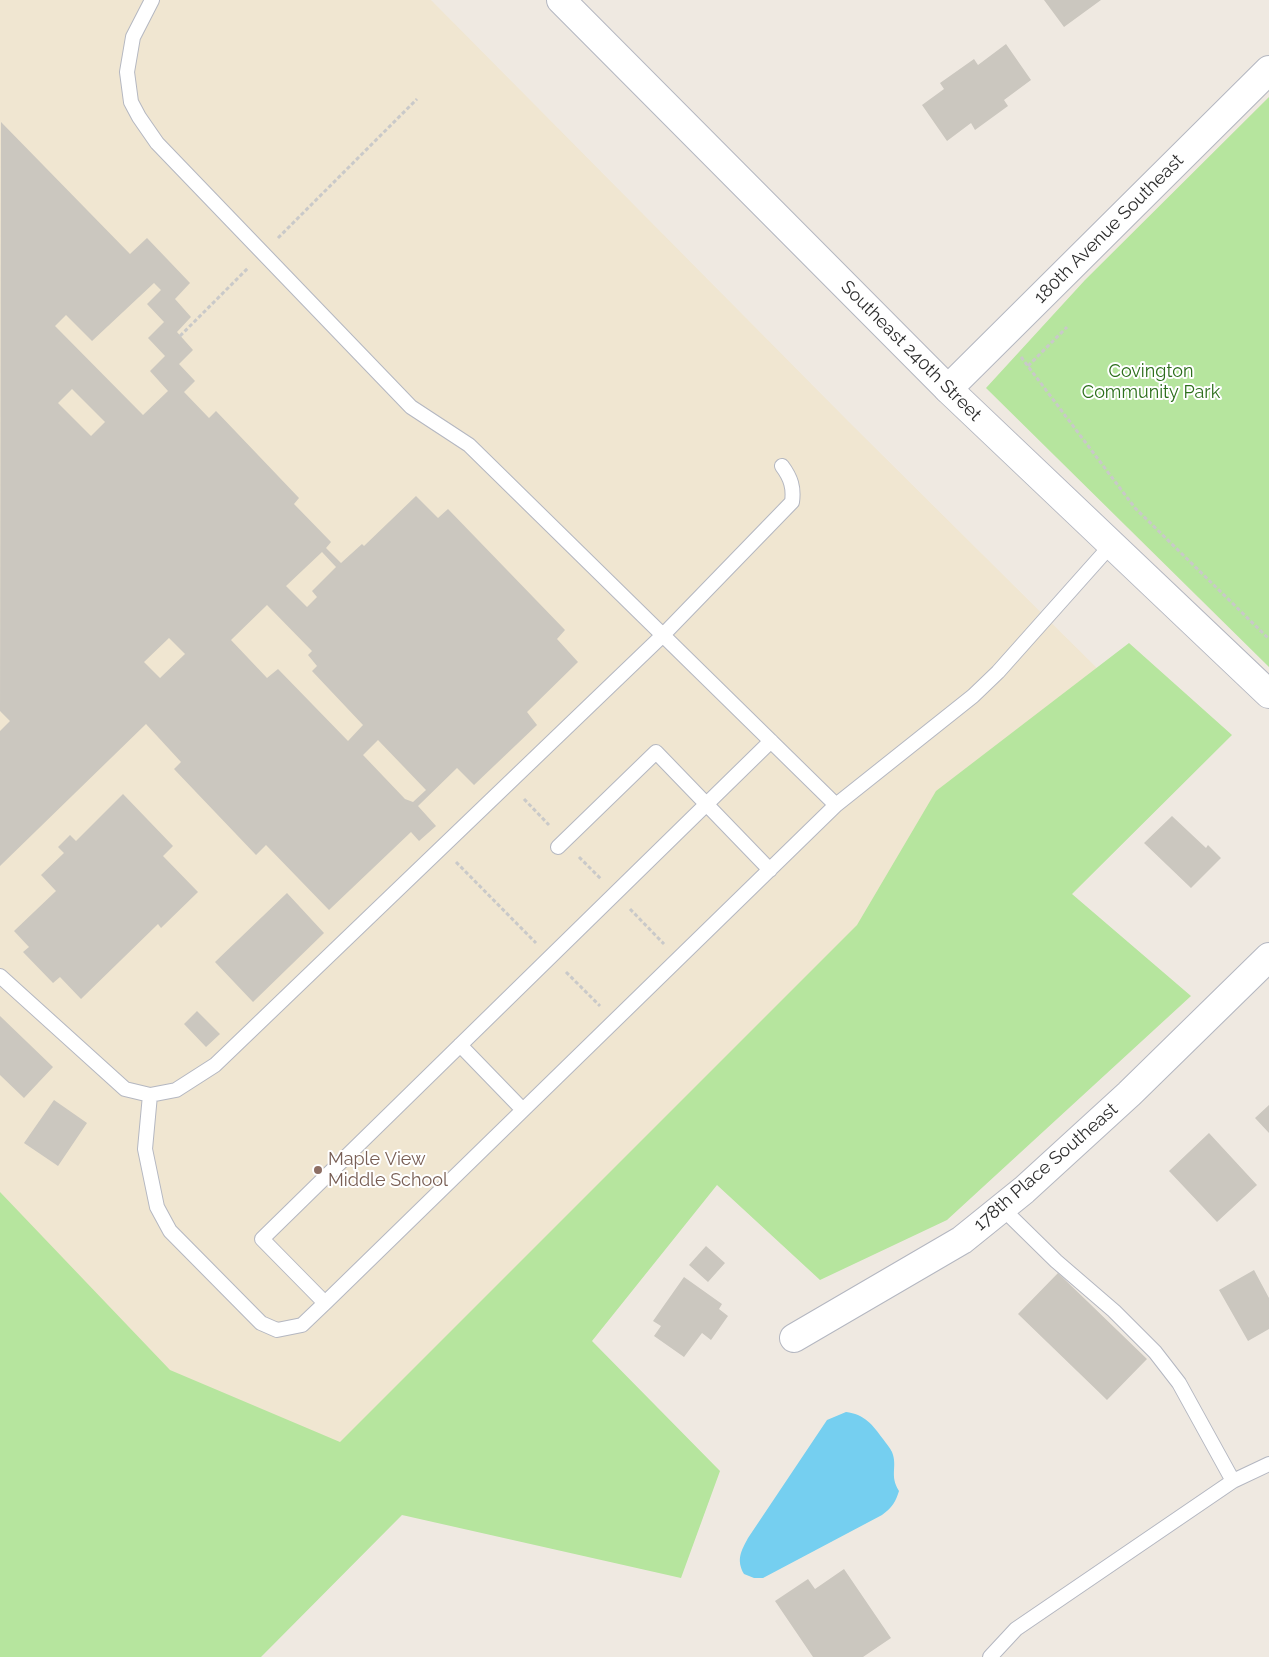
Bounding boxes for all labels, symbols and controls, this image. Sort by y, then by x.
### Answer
street label: 180th Avenue Southeast [1030,150,1188,308]
street label: Southeast 240th Street [836,276,986,426]
park label: Covington Community Park [1082,361,1220,404]
street label: 178th Place Southeast [970,1099,1122,1235]
place label: Maple View Middle School [328,1149,448,1192]
marker: Maple View Middle School [312,1164,324,1176]

